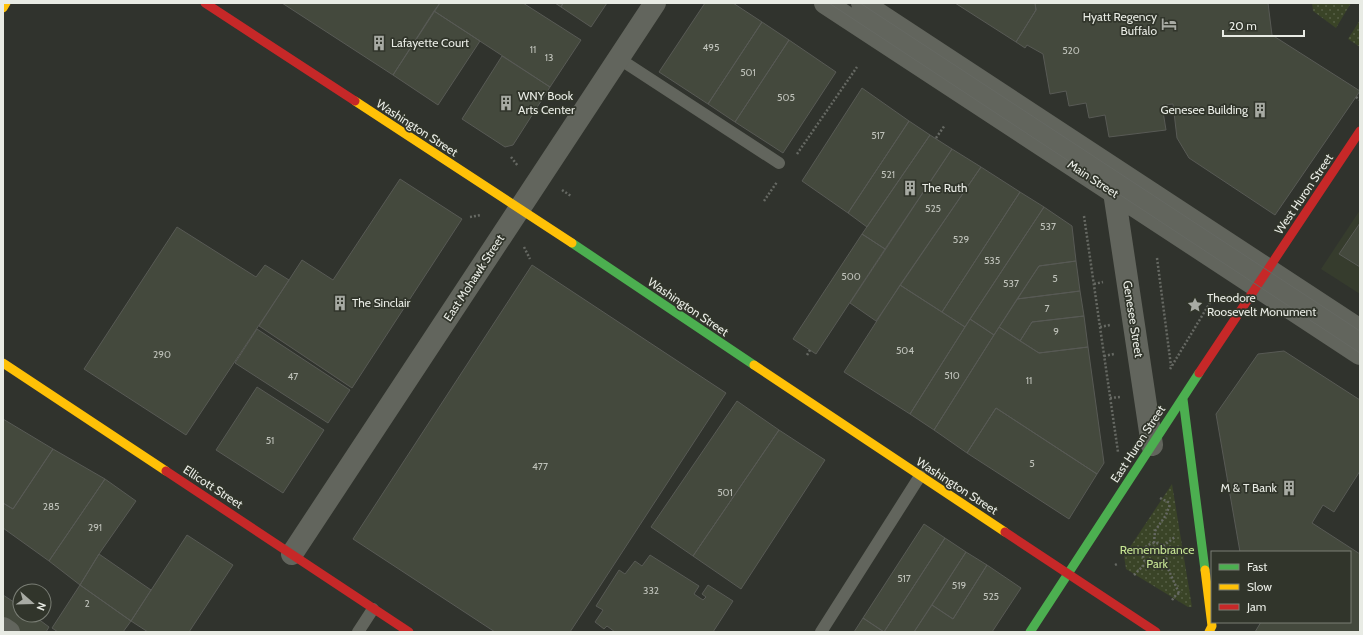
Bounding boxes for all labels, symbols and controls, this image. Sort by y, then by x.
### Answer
place label: Hyatt Regency Buffalo [1083,9,1157,38]
scale bar [1223,12,1304,38]
hotel icon: Hyatt Regency Buffalo [1160,15,1178,33]
text: 20 m [1229,18,1257,33]
building icon: Lafayette Court [370,34,388,52]
place label: Lafayette Court [391,35,469,50]
house number: 495 [703,41,719,54]
house number: 11 [530,43,536,56]
house number: 520 [1062,44,1080,57]
house number: 13 [545,51,553,64]
house number: 501 [740,66,756,79]
place label: WNY Book Arts Center [518,88,575,117]
house number: 505 [777,91,795,104]
building icon: WNY Book Arts Center [497,94,515,112]
street label: Washington Street [374,96,461,160]
building icon: Genesee Building [1251,101,1269,119]
place label: Genesee Building [1160,102,1249,117]
house number: 517 [871,129,885,142]
street label: West Huron Street [1271,151,1336,237]
street label: Main Street [1065,156,1122,201]
house number: 521 [881,168,895,181]
building icon: The Ruth [901,179,919,197]
place label: The Ruth [922,180,968,195]
house number: 525 [925,202,941,215]
house number: 537 [1040,220,1056,233]
street label: East Mohawk Street [440,232,507,324]
house number: 529 [953,233,969,246]
house number: 535 [984,254,1000,267]
house number: 500 [841,270,861,283]
house number: 5 [1052,272,1058,285]
street label: Washington Street [645,274,732,339]
house number: 537 [1003,277,1019,290]
street label: Genesee Street [1120,279,1147,359]
place label: Theodore Roosevelt Monument [1207,290,1316,319]
building icon: The Sinclair [331,294,349,312]
place label: The Sinclair [352,295,410,310]
place icon: Theodore Roosevelt Monument [1186,296,1204,314]
house number: 7 [1044,302,1050,315]
house number: 9 [1053,325,1059,338]
house number: 504 [896,344,914,357]
house number: 290 [153,348,171,361]
house number: 510 [944,369,960,382]
house number: 47 [288,370,298,383]
house number: 11 [1026,374,1032,387]
street label: East Huron Street [1107,402,1168,485]
house number: 51 [266,434,274,447]
street label: Washington Street [914,454,1001,518]
house number: 5 [1029,457,1035,470]
house number: 477 [532,460,548,473]
street label: Ellicott Street [181,462,246,511]
building icon: M & T Bank [1280,479,1298,497]
place label: M & T Bank [1220,480,1278,495]
house number: 501 [717,486,733,499]
house number: 285 [43,500,59,513]
house number: 291 [88,521,102,534]
park label: Remembrance Park [1120,542,1194,571]
legend [1211,551,1351,623]
text: Fast [1247,559,1267,574]
house number: 517 [897,572,911,585]
house number: 519 [952,579,966,592]
text: Slow [1247,579,1272,594]
north arrow [12,583,52,623]
house number: 332 [643,584,659,597]
house number: 525 [983,590,999,603]
house number: 2 [84,597,90,610]
text: Jam [1246,599,1266,614]
text: N [33,600,49,612]

